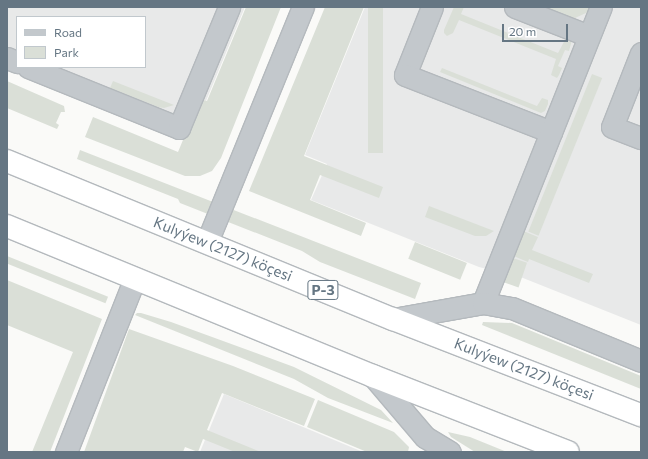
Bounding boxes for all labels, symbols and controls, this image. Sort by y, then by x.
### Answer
legend [16,16,146,68]
scale bar [504,16,570,42]
text: 20 m [509,24,536,38]
text: Road [54,25,82,39]
text: Park [54,45,79,59]
street label: Kulyýew (2127) köçesi [151,213,295,285]
road number: P-3 [307,278,339,302]
street label: Kulyýew (2127) köçesi [452,334,596,404]

